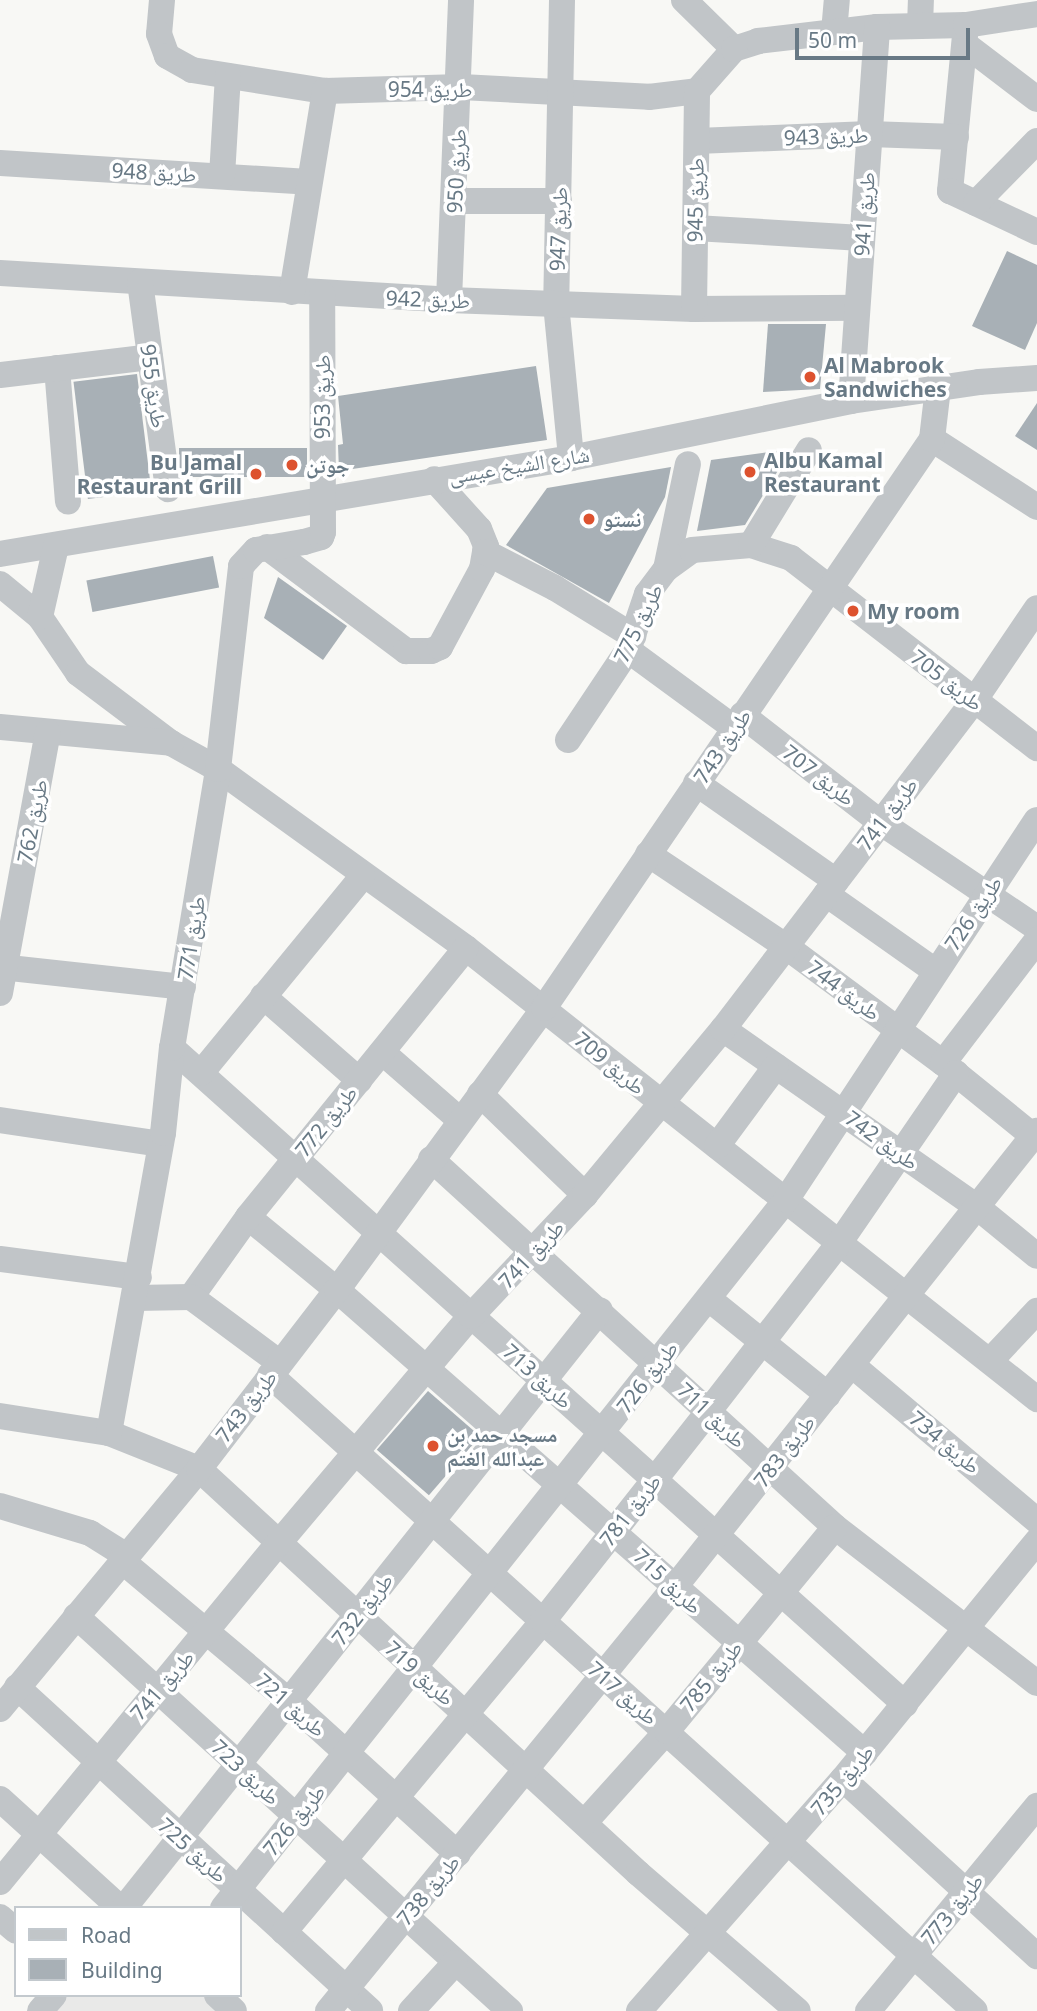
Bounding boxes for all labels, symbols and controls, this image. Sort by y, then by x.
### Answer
scale bar [799,14,974,58]
text: 50 m [808,26,857,54]
street label: طريق 954 [388,76,472,102]
street label: طريق 943 [783,122,869,150]
street label: طريق 950 [441,128,471,214]
street label: طريق 948 [111,157,197,187]
street label: طريق 945 [682,158,708,242]
street label: طريق 941 [848,171,880,257]
street label: طريق 947 [544,186,572,272]
street label: طريق 942 [385,285,471,313]
street label: طريق 955 [136,342,172,430]
place label: Al Mabrook Sandwiches [824,352,947,402]
street label: طريق 953 [309,355,335,439]
marker: Al Mabrook Sandwiches [802,369,818,385]
street label: شارع الشيخ عيسى [447,441,591,489]
place label: Albu Kamal Restaurant [764,447,883,497]
place label: Bu Jamal Restaurant Grill [77,449,242,499]
place label: جوتن [306,452,350,478]
marker: جوتن [284,457,300,473]
marker: Albu Kamal Restaurant [742,464,758,480]
marker: Bu Jamal Restaurant Grill [248,466,264,482]
place label: نستو [603,506,641,532]
marker: نستو [581,511,597,527]
street label: طريق 775 [608,579,668,667]
place label: My room [867,598,960,624]
marker: My room [845,603,861,619]
street label: طريق 705 [906,644,988,716]
street label: طريق 743 [688,704,756,788]
street label: طريق 707 [778,739,860,811]
street label: طريق 741 [852,773,922,855]
street label: طريق 762 [12,777,52,865]
street label: طريق 726 [939,871,1007,955]
street label: طريق 771 [172,894,210,982]
street label: طريق 744 [803,955,885,1025]
street label: طريق 709 [570,1026,650,1100]
street label: طريق 772 [290,1080,362,1162]
street label: طريق 742 [840,1105,924,1175]
street label: طريق 741 [493,1214,569,1294]
street label: طريق 726 [611,1336,683,1418]
street label: طريق 713 [498,1338,578,1414]
street label: طريق 743 [210,1365,282,1447]
street label: طريق 711 [672,1377,752,1453]
street label: طريق 734 [905,1405,985,1479]
street label: طريق 783 [748,1410,820,1492]
place label: مسجد حمد بن عبدالله الغتم [447,1421,557,1471]
marker: مسجد حمد بن عبدالله الغتم [425,1438,441,1454]
street label: طريق 781 [594,1469,666,1551]
street label: طريق 715 [628,1543,708,1619]
street label: طريق 732 [326,1568,398,1650]
street label: طريق 719 [380,1635,460,1711]
street label: طريق 785 [675,1635,747,1717]
street label: طريق 741 [125,1645,199,1725]
street label: طريق 717 [583,1656,663,1730]
street label: طريق 721 [251,1668,331,1742]
street label: طريق 723 [206,1734,286,1810]
street label: طريق 735 [805,1740,879,1820]
street label: طريق 726 [258,1779,330,1861]
street label: طريق 725 [153,1812,233,1888]
street label: طريق 738 [391,1850,465,1930]
street label: طريق 773 [916,1868,988,1950]
legend [14,1906,242,1997]
text: Road [81,1921,131,1949]
text: Building [81,1956,163,1984]

